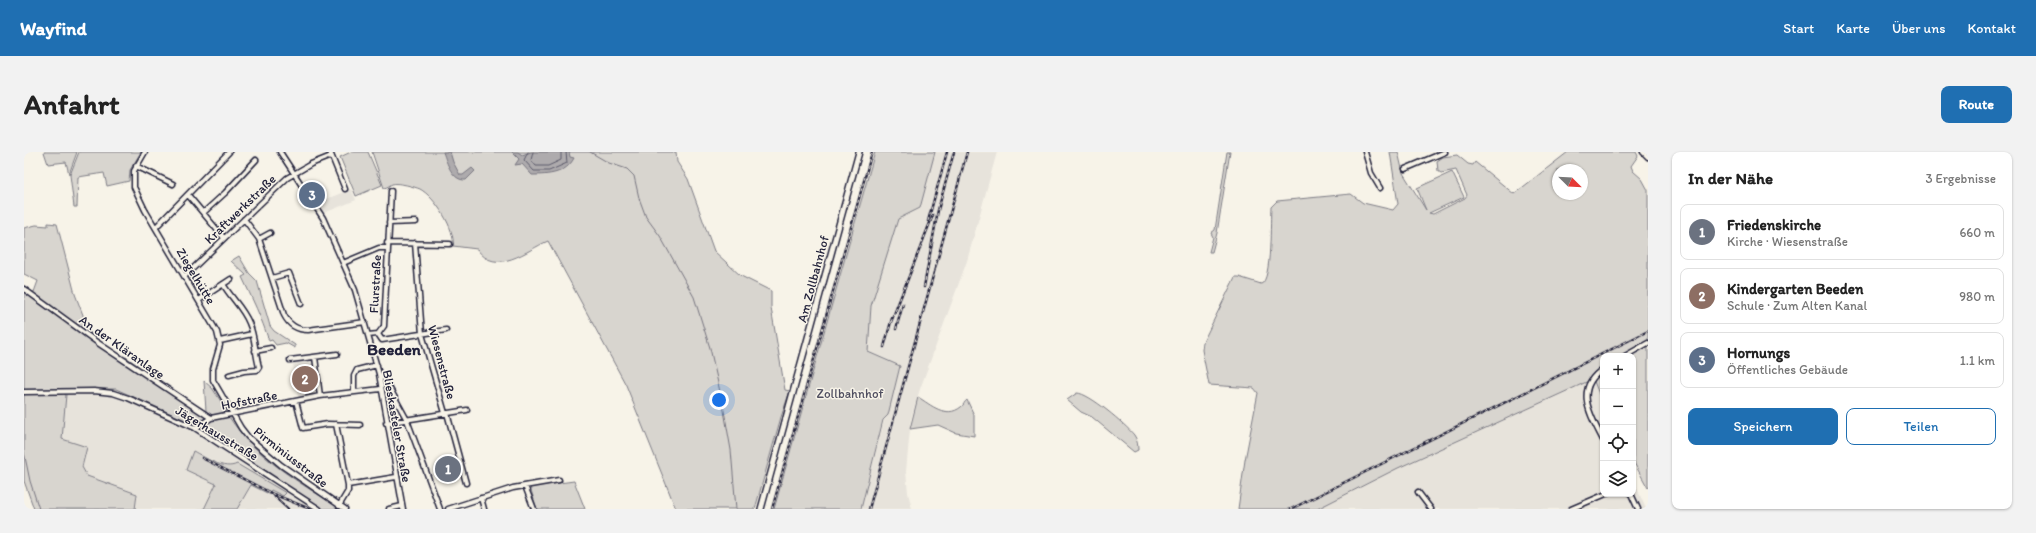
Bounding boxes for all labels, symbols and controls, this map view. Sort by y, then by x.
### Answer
text: Wayfind [20,17,87,40]
text: Start [1783,20,1814,37]
text: Karte [1836,20,1870,37]
text: Über uns [1892,20,1945,37]
text: Kontakt [1967,20,2016,37]
button: Route [1941,86,2012,123]
text: Anfahrt [24,87,119,121]
north arrow [1552,164,1588,200]
text: In der Nähe [1688,168,1773,188]
street label: Kraftwerkstraße [201,171,279,247]
text: 3 Ergebnisse [1926,171,1996,186]
pin: 3 [299,180,325,210]
text: Friedenskirche [1727,216,1821,234]
text: 1 [1699,225,1705,240]
text: 660 m [1959,225,1995,240]
street label: Am Zollbahnhof [794,234,832,324]
text: Kirche · Wiesenstraße [1727,234,1848,249]
street label: Ziegelhütte [173,245,219,307]
street label: Flurstraße [366,254,384,314]
text: Kindergarten Beeden [1727,280,1864,298]
text: 2 [1699,289,1705,304]
text: 980 m [1959,289,1995,304]
text: Schule · Zum Alten Kanal [1727,298,1867,313]
street label: An der Kläranlage [76,312,168,382]
street label: Wiesenstraße [425,323,459,401]
district label: Beeden [367,339,422,359]
text: Hornungs [1727,344,1790,362]
map controls [1600,353,1636,497]
button: + [1600,353,1636,389]
text: 3 [1698,353,1706,368]
text: 1.1 km [1960,353,1995,368]
text: Öffentliches Gebäude [1727,362,1848,377]
pin: 2 [292,364,318,394]
street label: Blieskasteler Straße [380,369,414,483]
park label: Zollbahnhof [817,386,884,401]
street label: Hofstraße [220,387,278,413]
button: − [1600,389,1636,425]
your location [709,390,729,410]
street label: Jägerhausstraße [173,402,261,464]
button: Speichern [1688,408,1838,445]
button: Teilen [1846,408,1996,445]
street label: Pirminiusstraße [251,423,331,491]
button: locate [1600,425,1636,461]
pin: 1 [435,454,461,484]
button: layers [1600,461,1636,497]

